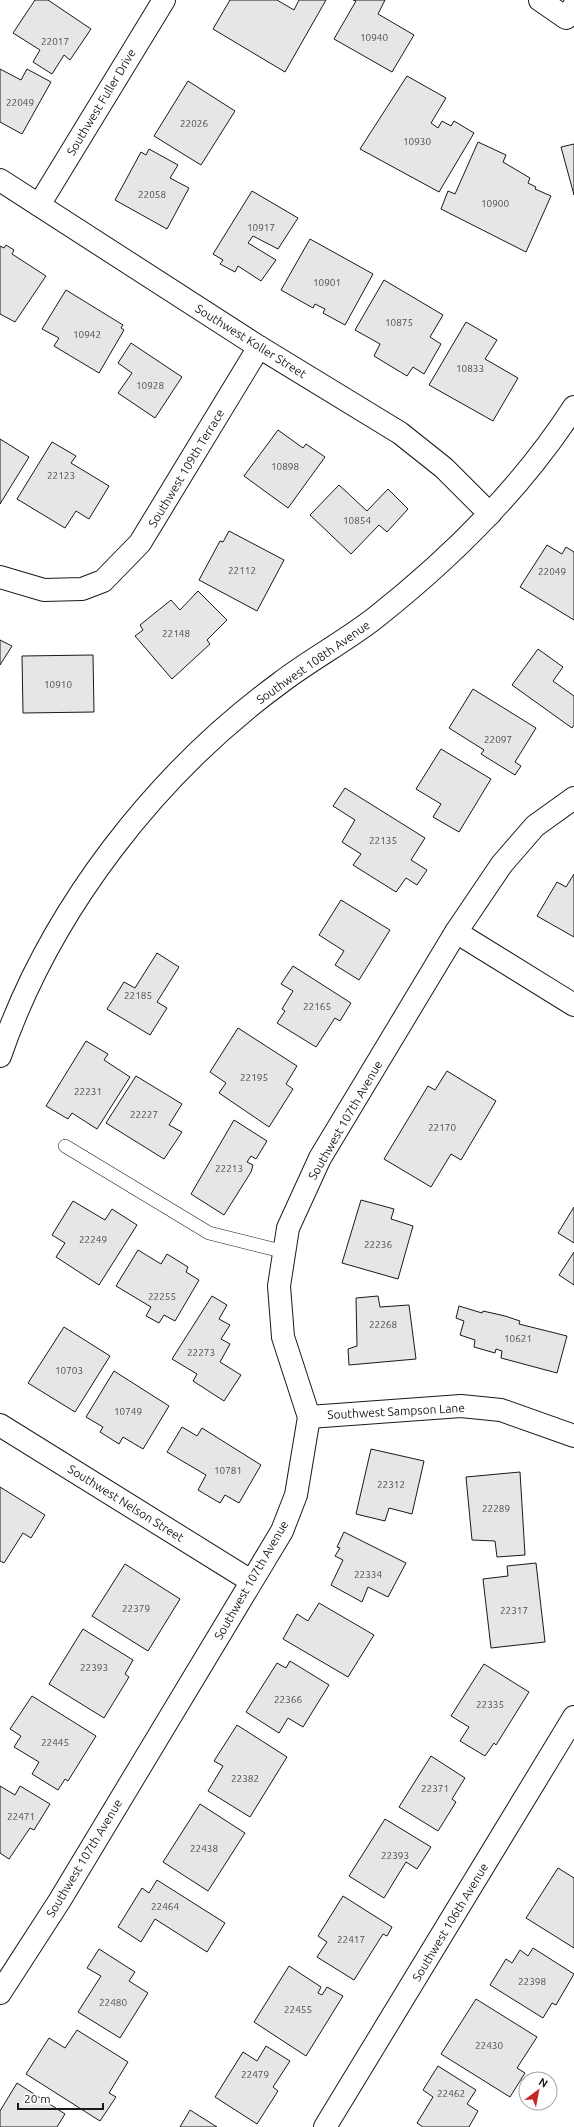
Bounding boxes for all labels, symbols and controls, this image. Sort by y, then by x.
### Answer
house number: 10940 [360,32,388,43]
house number: 22017 [41,36,69,47]
street label: Southwest Fuller Drive [64,46,138,158]
house number: 22049 [6,97,34,108]
house number: 22026 [180,118,208,129]
house number: 10930 [403,136,431,147]
house number: 22058 [138,189,166,200]
house number: 10900 [481,198,509,209]
house number: 10917 [247,222,275,233]
house number: 10901 [313,277,341,288]
street label: Southwest Koller Street [193,302,309,381]
house number: 10875 [385,317,413,328]
house number: 10942 [73,329,101,340]
house number: 10833 [456,363,484,374]
house number: 10928 [136,380,164,391]
street label: Southwest 109th Terrace [146,407,226,529]
house number: 10898 [271,461,299,472]
house number: 22123 [47,470,75,481]
house number: 10854 [343,515,371,526]
house number: 22112 [228,565,256,576]
house number: 22049 [538,566,566,577]
street label: Southwest 108th Avenue [254,618,372,706]
house number: 22148 [162,628,190,639]
house number: 10910 [44,679,72,690]
house number: 22097 [484,734,512,745]
house number: 22135 [369,835,397,846]
house number: 22185 [124,990,152,1001]
house number: 22165 [303,1001,331,1012]
street label: Southwest 107th Avenue [306,1058,384,1182]
house number: 22195 [240,1072,268,1083]
house number: 22231 [74,1086,102,1097]
house number: 22227 [130,1109,158,1120]
house number: 22170 [428,1122,456,1133]
house number: 22213 [215,1163,243,1174]
house number: 22249 [79,1234,107,1245]
house number: 22236 [364,1239,392,1250]
house number: 22255 [148,1291,176,1302]
house number: 22268 [369,1319,397,1330]
house number: 10621 [504,1333,532,1344]
house number: 22273 [187,1347,215,1358]
house number: 10703 [55,1365,83,1376]
street label: Southwest Sampson Lane [327,1401,465,1421]
house number: 10749 [114,1406,142,1417]
street label: Southwest Nelson Street [66,1462,186,1544]
house number: 10781 [214,1465,242,1476]
house number: 22312 [377,1479,405,1490]
house number: 22289 [482,1503,510,1514]
street label: Southwest 107th Avenue [212,1518,290,1642]
house number: 22334 [354,1569,382,1580]
house number: 22379 [122,1603,150,1614]
house number: 22317 [500,1605,528,1616]
house number: 22393 [80,1662,108,1673]
house number: 22366 [274,1694,302,1705]
house number: 22335 [476,1699,504,1710]
house number: 22445 [41,1737,69,1748]
house number: 22382 [231,1773,259,1784]
house number: 22371 [421,1783,449,1794]
street label: Southwest 107th Avenue [44,1797,124,1919]
house number: 22471 [7,1811,35,1822]
house number: 22438 [190,1843,218,1854]
house number: 22393 [381,1850,409,1861]
street label: Southwest 106th Avenue [410,1861,490,1983]
house number: 22464 [151,1901,179,1912]
house number: 22417 [337,1934,365,1945]
house number: 22398 [518,1976,546,1987]
house number: 22480 [99,1997,127,2008]
house number: 22455 [284,2004,312,2015]
house number: 22430 [475,2040,503,2051]
house number: 22479 [241,2069,269,2080]
north arrow [518,2071,558,2111]
text: N [537,2075,550,2090]
scale bar [18,2085,103,2111]
house number: 22462 [437,2088,465,2099]
text: 20 m [24,2092,51,2105]

